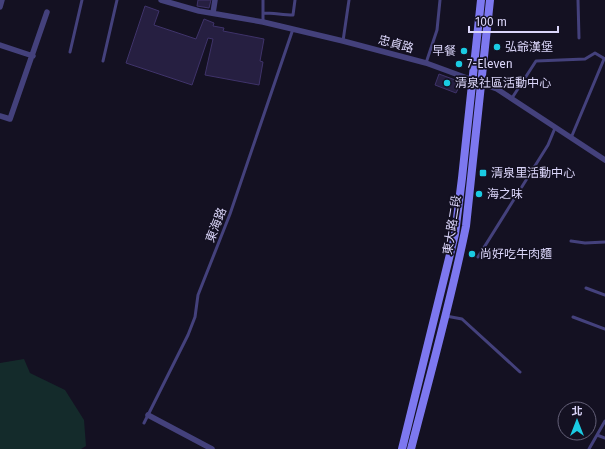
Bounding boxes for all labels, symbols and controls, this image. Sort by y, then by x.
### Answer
scale bar [469,8,558,34]
text: 100 m [475,15,507,29]
street label: 忠貞路 [377,33,415,55]
place label: 弘爺漢堡 [505,40,553,54]
marker: 弘爺漢堡 [492,42,502,52]
place label: 早餐 [432,44,456,58]
marker: 早餐 [459,46,469,56]
place label: 7-Eleven [467,57,513,71]
marker: 7-Eleven [454,59,464,69]
place label: 清泉社區活動中心 [455,76,551,90]
marker: 清泉社區活動中心 [442,78,452,88]
place label: 清泉里活動中心 [491,166,575,180]
marker: 清泉里活動中心 [478,168,488,178]
place label: 海之味 [487,187,523,201]
marker: 海之味 [474,189,484,199]
street label: 東大路二段 [440,194,464,256]
street label: 東海路 [203,206,229,244]
place label: 尚好吃牛肉麵 [480,247,552,261]
marker: 尚好吃牛肉麵 [467,249,477,259]
north arrow [557,401,597,441]
text: 北 [572,405,583,418]

